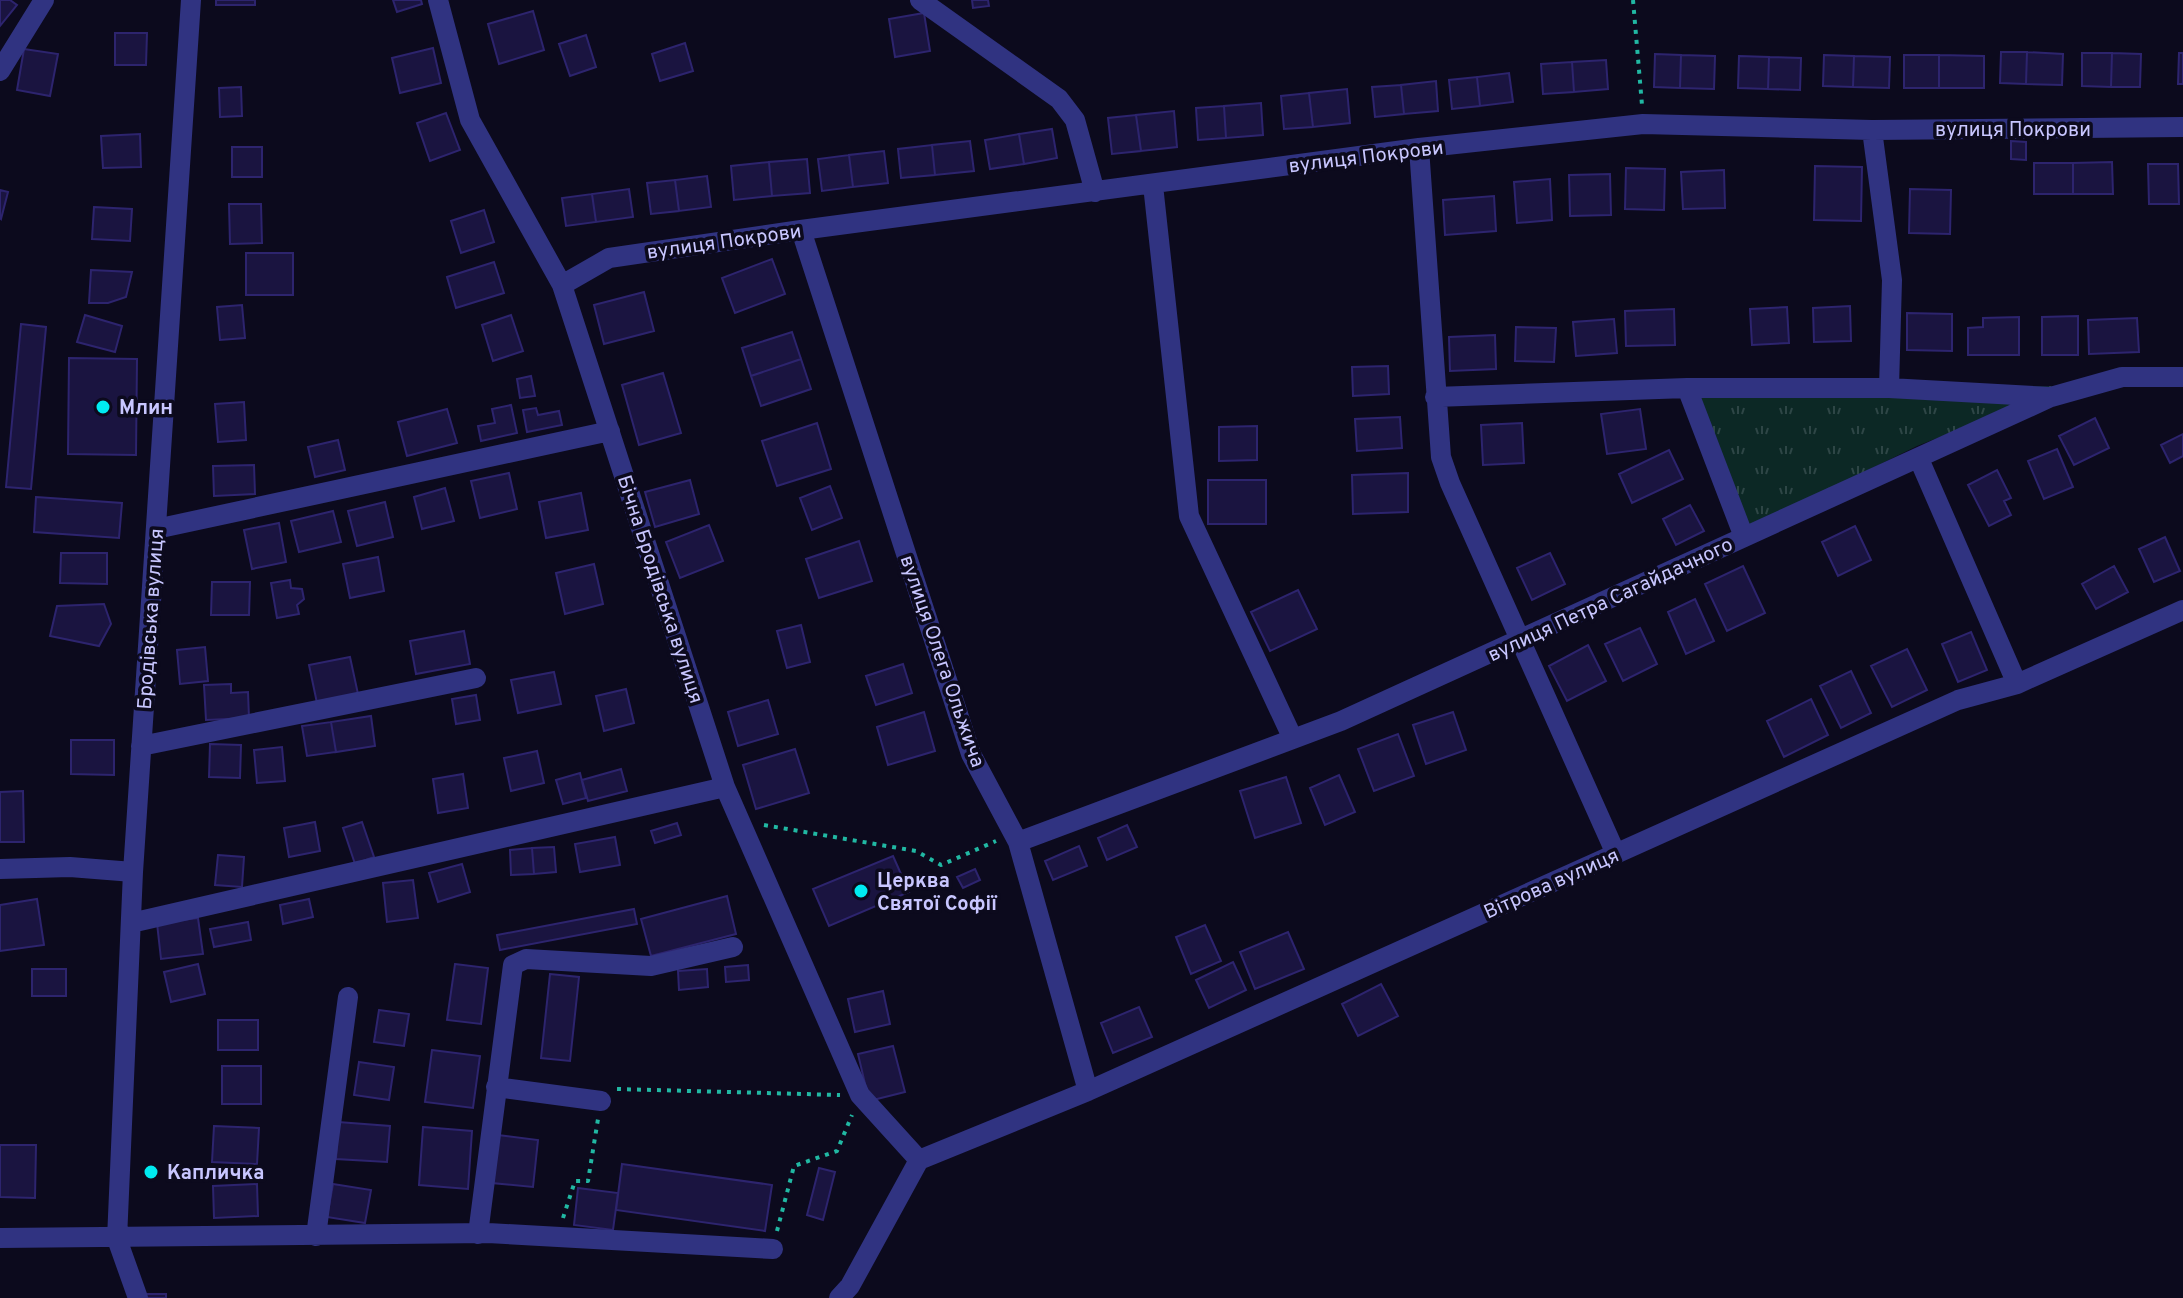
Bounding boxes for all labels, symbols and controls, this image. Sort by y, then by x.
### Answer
street label: вулиця Покрови [1935,118,2091,144]
street label: вулиця Покрови [1287,136,1445,180]
street label: вулиця Покрови [645,219,803,267]
place label: Млин [119,396,173,422]
marker: Млин [94,398,112,416]
street label: Бічна Бродівська вулиця [610,472,708,707]
street label: Бродівська вулиця [133,528,171,711]
street label: вулиця Петра Сагайдачного [1484,533,1738,669]
street label: вулиця Олега Ольжича [893,552,990,771]
street label: Вітрова вулиця [1480,843,1624,926]
place label: Церква Святої Софії [877,869,998,918]
marker: Церква Святої Софії [852,882,870,900]
place label: Капличка [167,1161,264,1187]
marker: Капличка [142,1163,160,1181]

